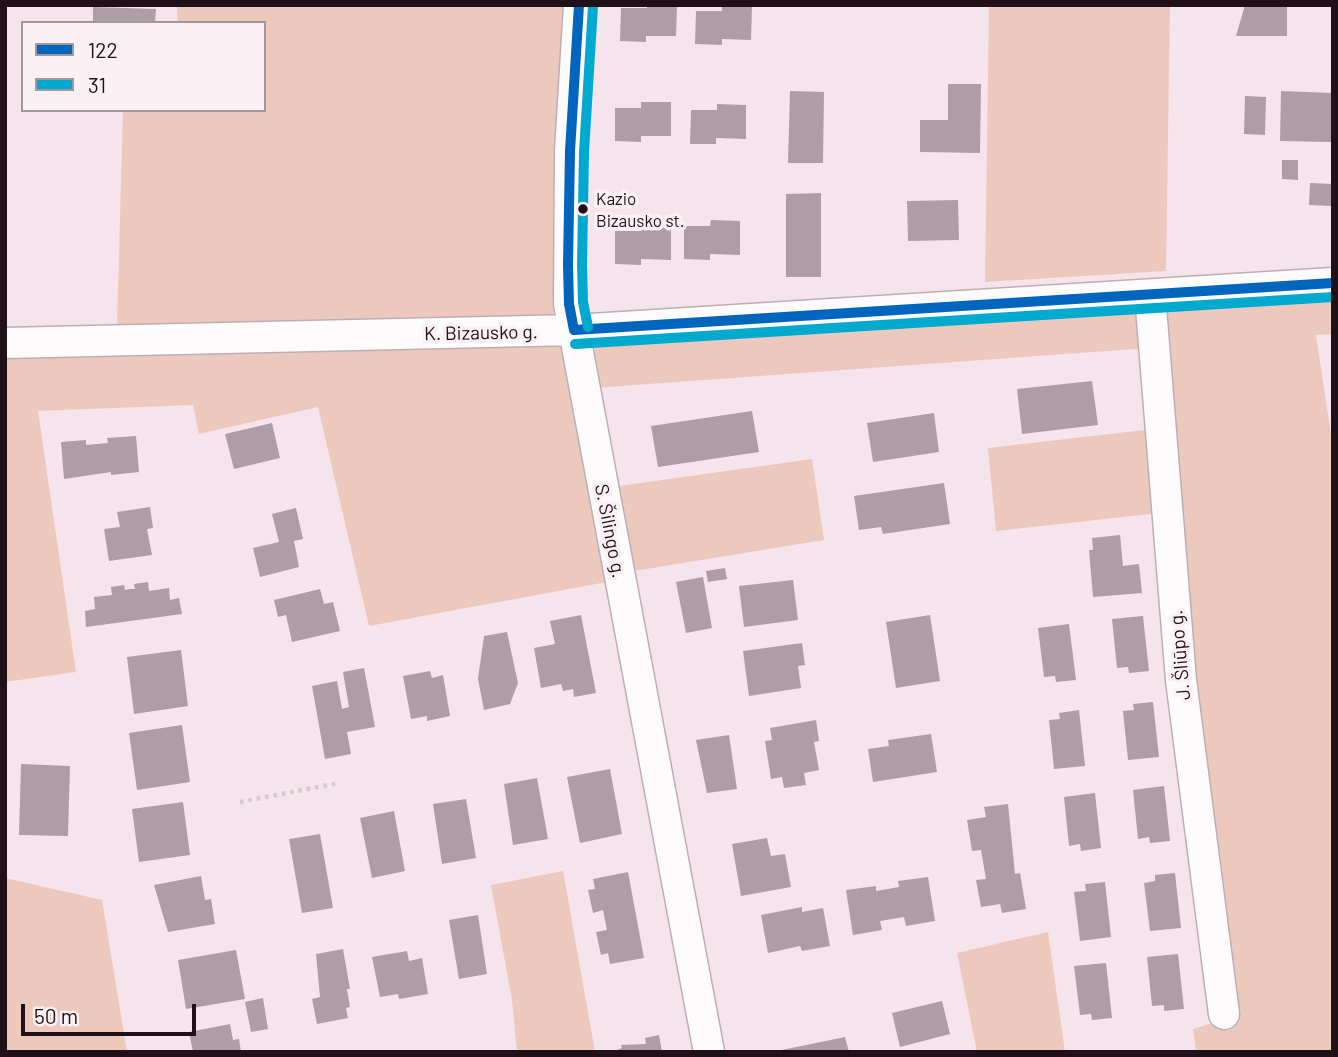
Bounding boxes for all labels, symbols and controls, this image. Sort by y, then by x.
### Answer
legend [21,21,266,112]
text: 122 [88,37,118,62]
text: 31 [88,72,106,97]
place label: Kazio Bizausko st. [596,189,684,229]
marker: Kazio Bizausko st. [576,202,590,216]
street label: K. Bizausko g. [424,321,538,345]
street label: S. Šilingo g. [590,482,630,580]
street label: J. Šliūpo g. [1165,609,1195,701]
scale bar [24,990,200,1034]
text: 50 m [34,1003,78,1028]

